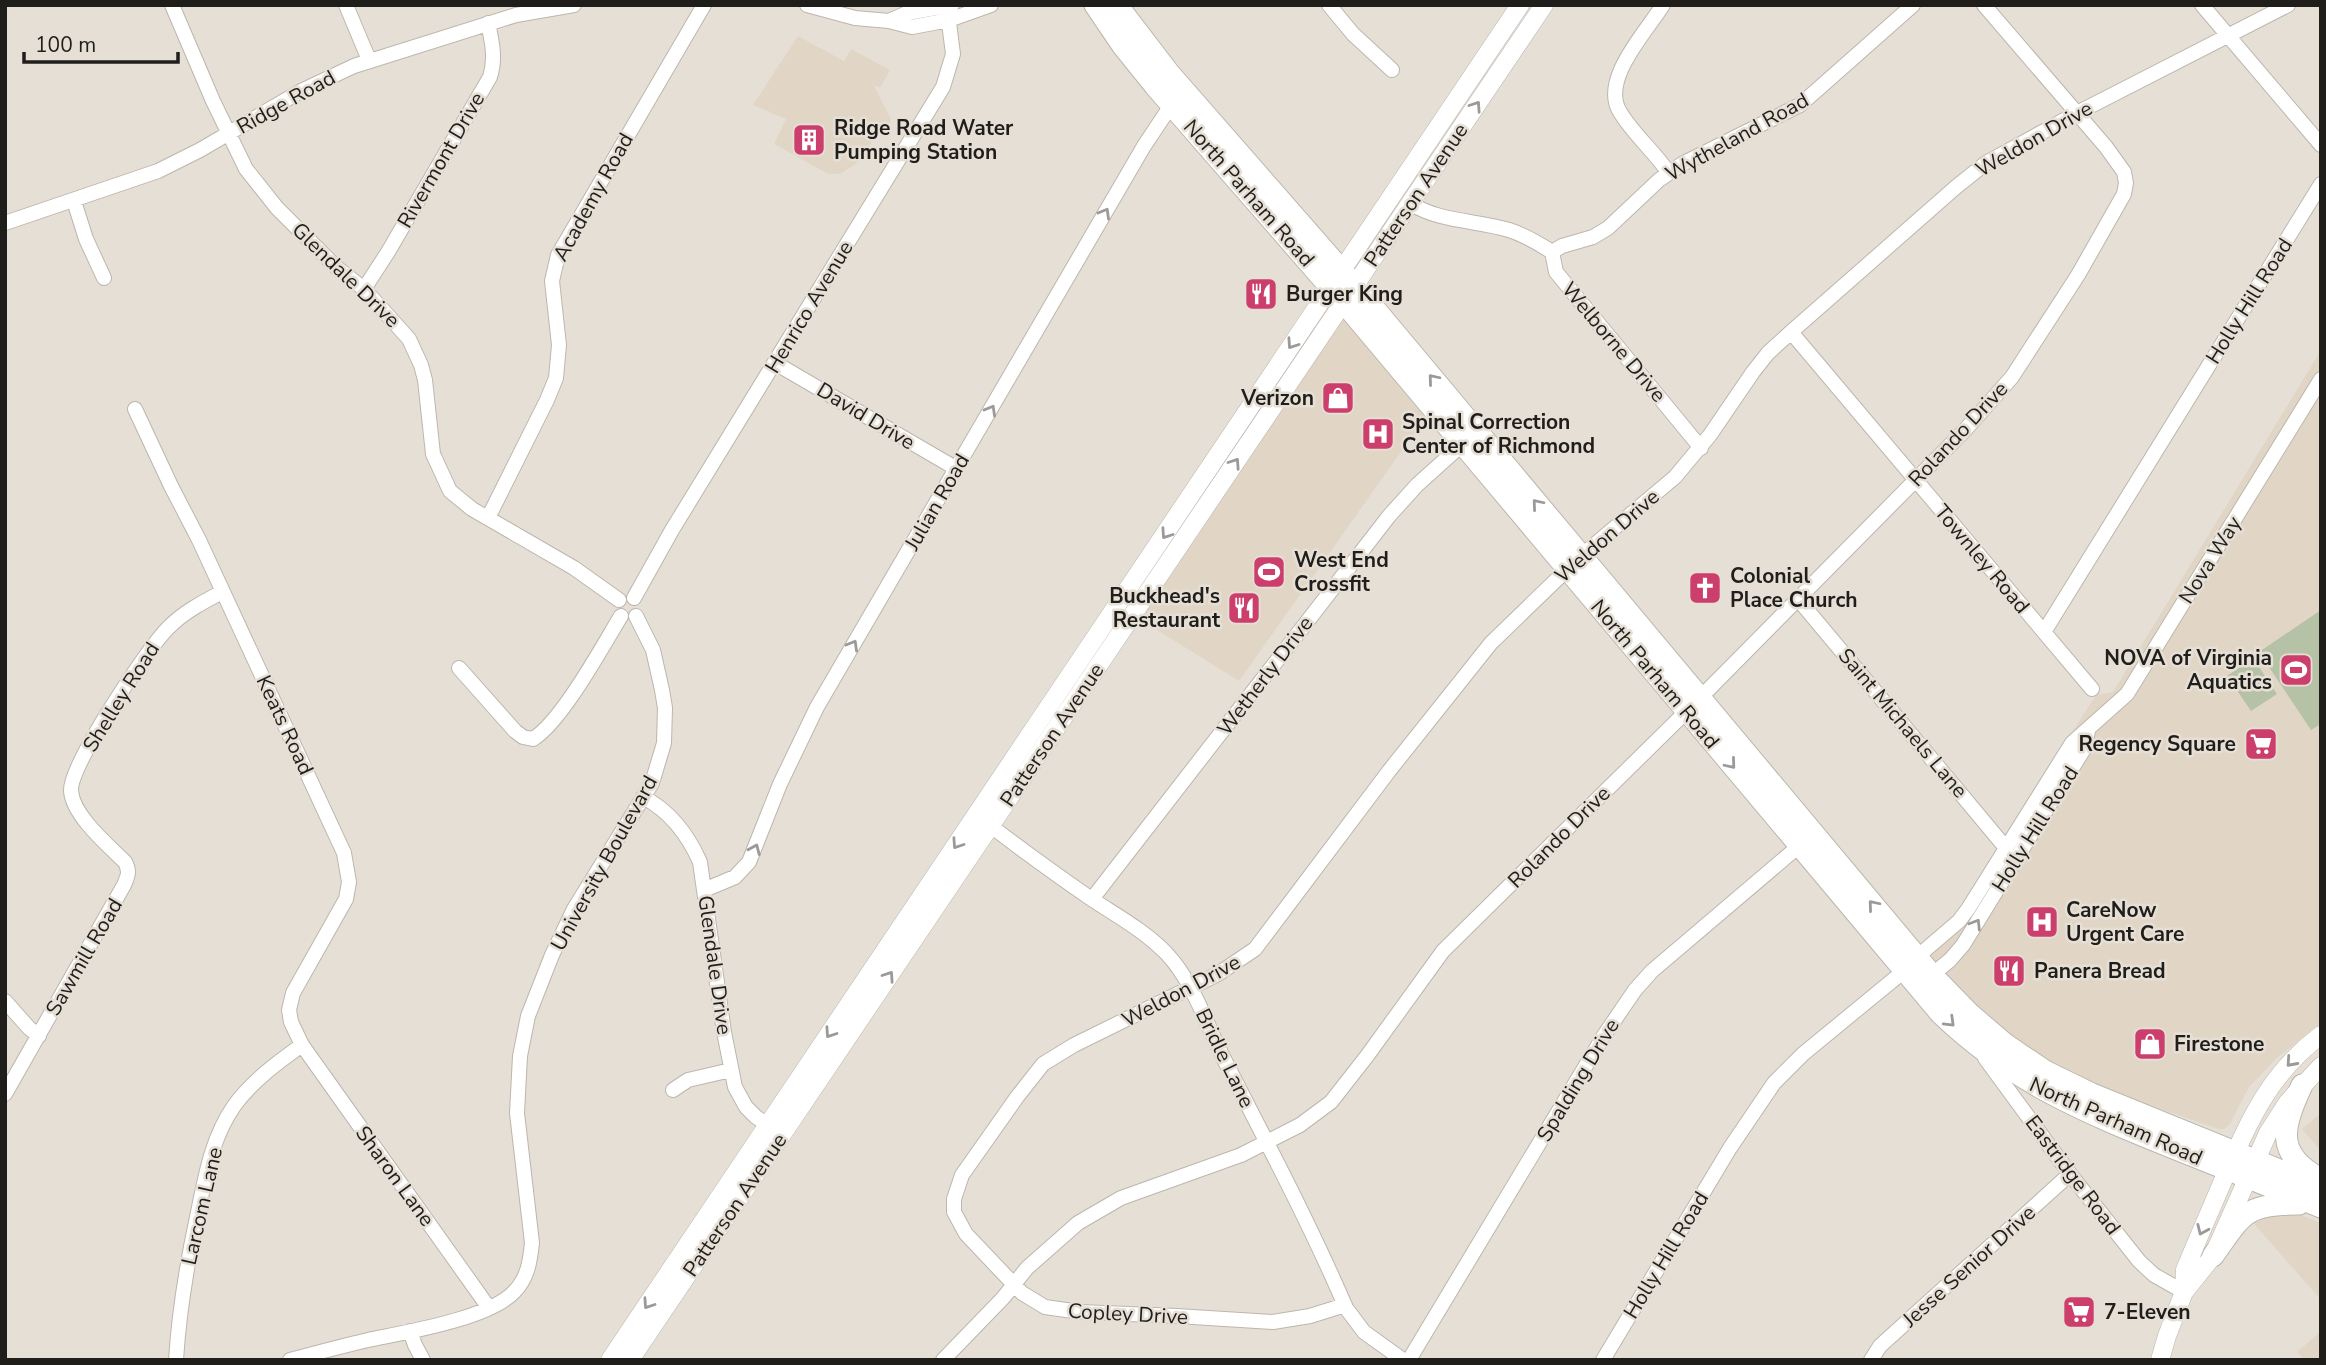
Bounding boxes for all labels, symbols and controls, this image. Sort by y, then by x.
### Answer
scale bar [24,21,178,65]
text: 100 m [35,31,96,59]
street label: Ridge Road [232,63,340,141]
street label: Wytheland Road [1660,86,1814,188]
street label: Rivermont Drive [391,87,491,233]
street label: Weldon Drive [1971,94,2097,184]
one-way arrow [1468,100,1481,113]
street label: North Parham Road [1177,113,1321,273]
place label: Ridge Road Water Pumping Station [834,114,1014,166]
street label: Patterson Avenue [1358,118,1474,272]
building icon: Ridge Road Water Pumping Station [790,121,828,159]
street label: Academy Road [546,128,640,266]
one-way arrow [1097,208,1110,220]
street label: Glendale Drive [286,216,406,334]
street label: Holly Hill Road [2199,233,2299,369]
street label: Henrico Avenue [758,236,860,378]
restaurant icon: Burger King [1242,275,1280,313]
street label: Welborne Drive [1555,276,1673,408]
place label: Burger King [1286,280,1403,308]
one-way arrow [1287,337,1300,350]
one-way arrow [1429,375,1441,388]
street label: Rolando Drive [1902,375,2014,493]
street label: David Drive [812,376,920,456]
shop icon: Verizon [1319,379,1357,417]
place label: Verizon [1240,384,1314,412]
one-way arrow [983,404,996,417]
place label: Spinal Correction Center of Richmond [1402,408,1595,460]
hospital icon: Spinal Correction Center of Richmond [1359,415,1397,453]
street label: Julian Road [898,449,976,556]
one-way arrow [1227,458,1239,471]
street label: Weldon Drive [1549,483,1665,589]
one-way arrow [1533,499,1545,512]
street label: Townley Road [1928,499,2036,619]
street label: Nova Way [2172,511,2248,609]
one-way arrow [1161,526,1174,539]
place label: West End Crossfit [1294,546,1389,598]
sports icon: West End Crossfit [1250,553,1288,591]
place label: Colonial Place Church [1730,562,1858,614]
church icon: Colonial Place Church [1686,569,1724,607]
place label: Buckhead's Restaurant [1109,582,1221,634]
restaurant icon: Buckhead's Restaurant [1225,589,1263,627]
street label: North Parham Road [1584,593,1726,755]
street label: Wetherly Drive [1211,610,1319,742]
street label: Shelley Road [76,637,166,757]
one-way arrow [845,639,858,652]
street label: Saint Michaels Lane [1832,642,1974,804]
place label: NOVA of Virginia Aquatics [2104,644,2272,696]
sports icon: NOVA of Virginia Aquatics [2277,651,2315,689]
street label: Patterson Avenue [994,658,1110,812]
street label: Keats Road [250,671,320,779]
supermarket icon: Regency Square [2242,725,2280,763]
place label: Regency Square [2078,730,2236,758]
one-way arrow [1722,756,1735,768]
street label: Holly Hill Road [1985,761,2085,897]
street label: University Boulevard [544,770,664,956]
street label: Rolando Drive [1502,780,1616,894]
one-way arrow [952,837,965,850]
one-way arrow [746,844,760,856]
street label: Sawmill Road [39,893,129,1021]
street label: Glendale Drive [691,894,739,1036]
place label: CareNow Urgent Care [2066,896,2184,948]
one-way arrow [1869,900,1881,913]
hospital icon: CareNow Urgent Care [2023,903,2061,941]
one-way arrow [1967,918,1980,931]
street label: Weldon Drive [1117,948,1245,1034]
restaurant icon: Panera Bread [1990,952,2028,990]
place label: Panera Bread [2034,957,2166,985]
one-way arrow [880,971,893,984]
street label: Bridle Lane [1189,1004,1261,1112]
street label: Spalding Drive [1530,1013,1626,1147]
one-way arrow [1942,1013,1955,1026]
one-way arrow [826,1025,838,1038]
shop icon: Firestone [2131,1025,2169,1063]
place label: Firestone [2174,1030,2264,1058]
one-way arrow [2287,1054,2299,1067]
street label: North Parham Road [2025,1070,2207,1172]
street label: Eastridge Road [2019,1109,2127,1241]
street label: Sharon Lane [349,1120,441,1232]
street label: Patterson Avenue [677,1128,793,1282]
street label: Larcom Lane [175,1144,229,1268]
street label: Holly Hill Road [1617,1186,1715,1324]
street label: Jesse Senior Drive [1896,1199,2042,1334]
one-way arrow [2196,1223,2210,1235]
supermarket icon: 7-Eleven [2060,1293,2098,1331]
one-way arrow [643,1296,656,1309]
street label: Copley Drive [1067,1297,1189,1331]
place label: 7-Eleven [2104,1298,2191,1326]

